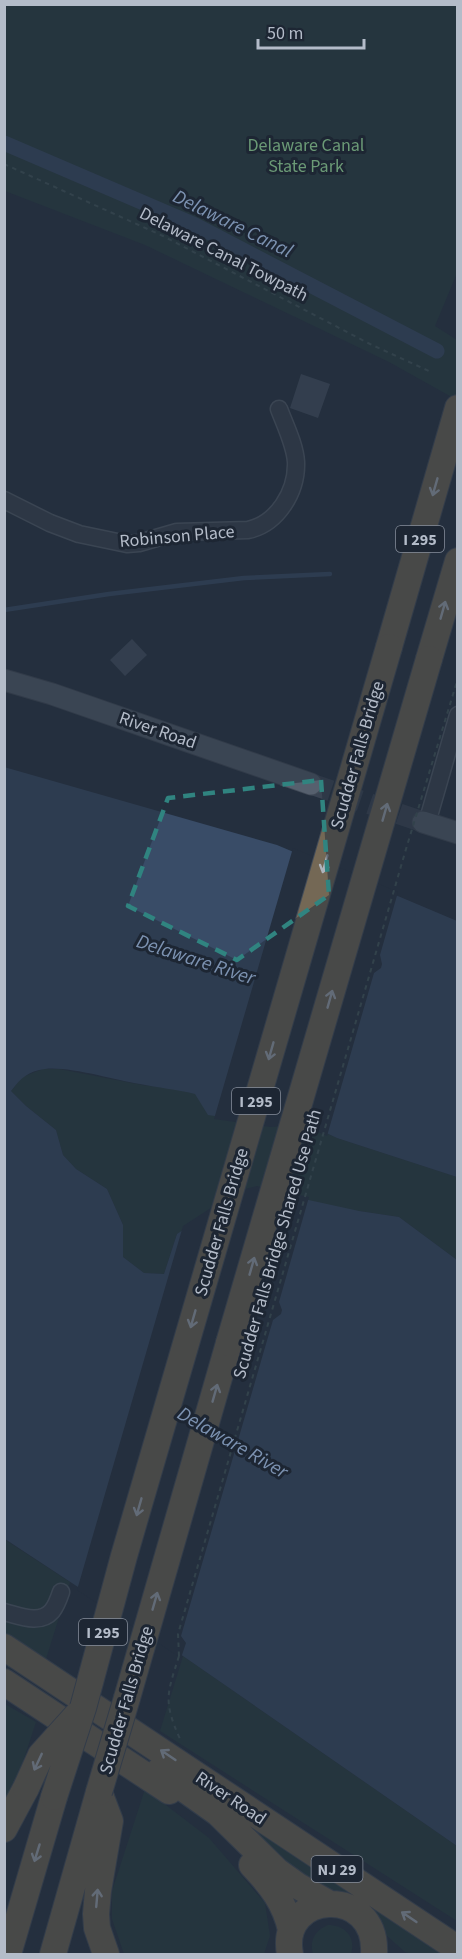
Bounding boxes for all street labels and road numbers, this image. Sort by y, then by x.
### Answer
street label: Delaware Canal Towpath [135,201,312,308]
street label: Robinson Place [118,519,236,554]
road number: I 295 [396,526,444,552]
street label: Scudder Falls Bridge [324,678,391,832]
street label: River Road [116,706,200,755]
road number: I 295 [232,1088,280,1114]
street label: Scudder Falls Bridge Shared Use Path [227,1106,328,1382]
street label: Scudder Falls Bridge [188,1145,255,1299]
road number: I 295 [79,1619,127,1645]
street label: Scudder Falls Bridge [93,1623,160,1777]
street label: River Road [190,1766,271,1831]
road number: NJ 29 [312,1856,362,1882]

